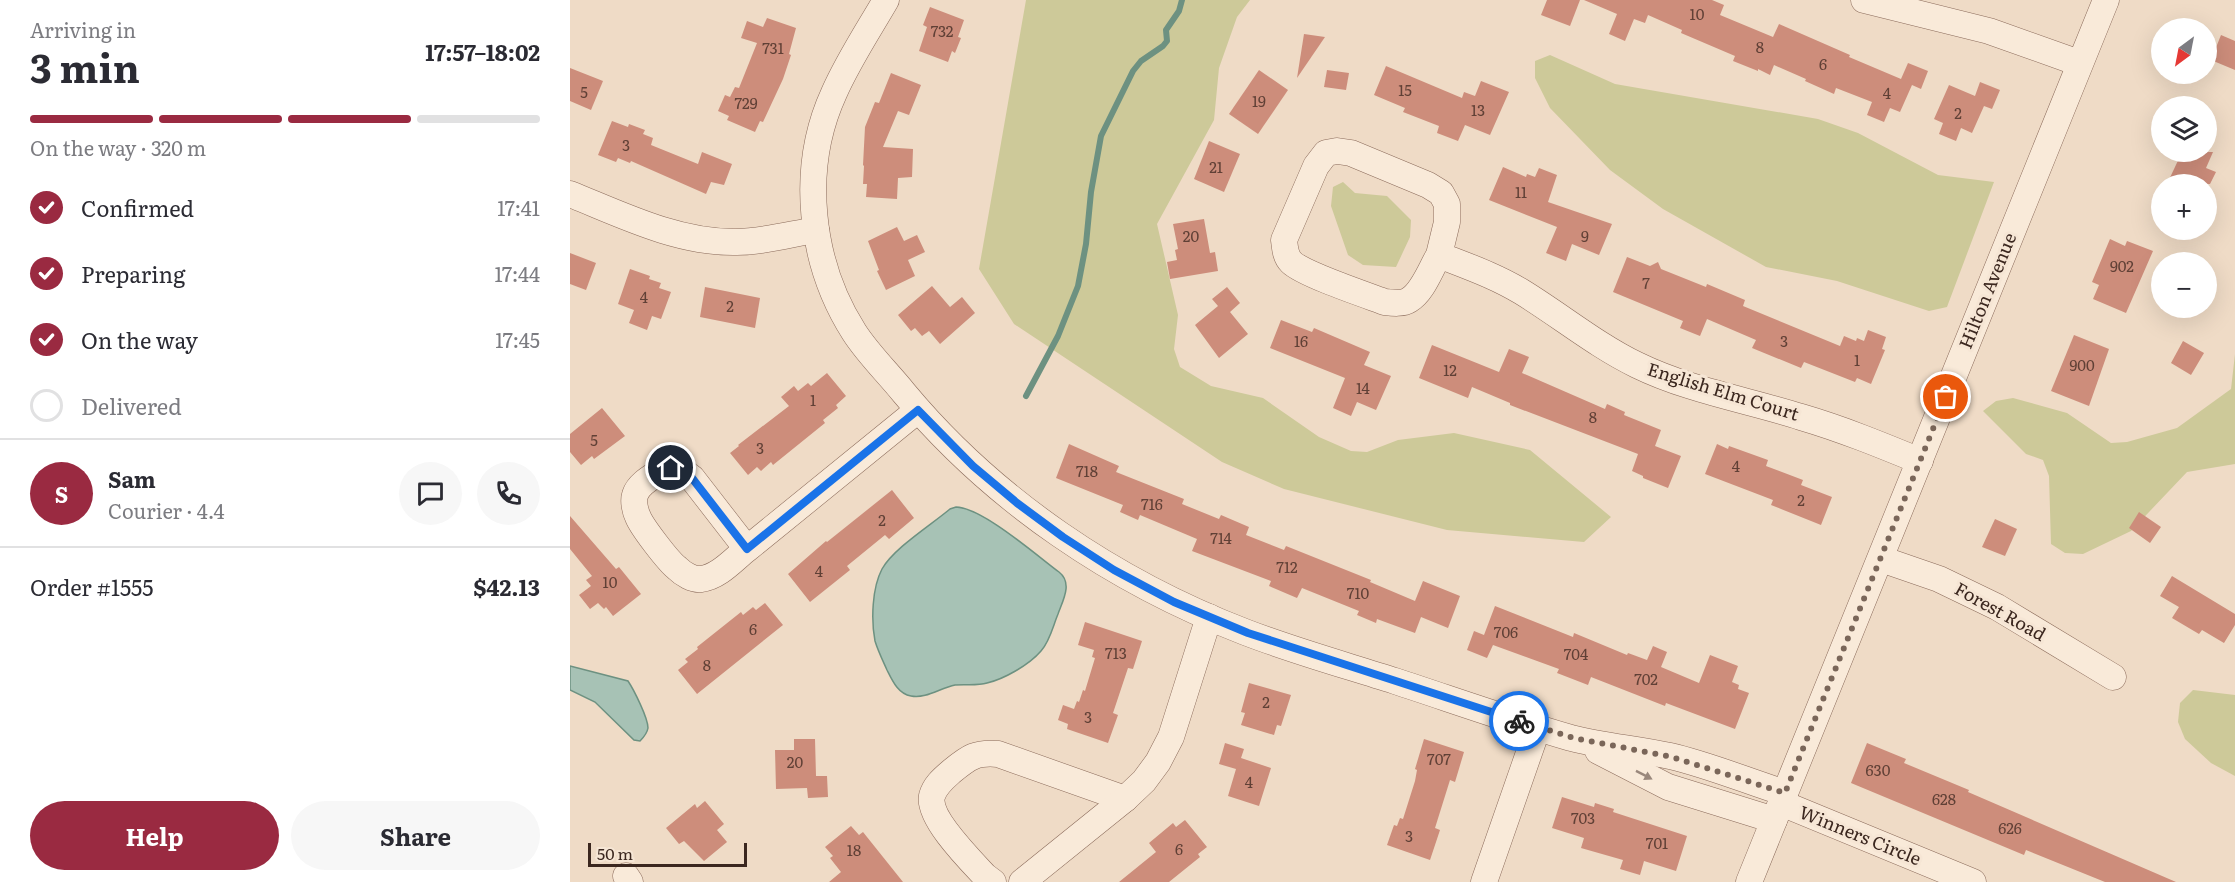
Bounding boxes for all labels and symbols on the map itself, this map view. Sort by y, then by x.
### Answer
house number: 10 [1690,2,1705,25]
north arrow [2151,18,2217,84]
house number: 732 [931,19,954,42]
house number: 8 [1756,35,1764,58]
house number: 731 [762,36,784,59]
house number: 6 [1819,52,1827,75]
house number: 15 [1398,78,1412,101]
house number: 5 [580,80,588,103]
house number: 4 [1883,81,1891,104]
house number: 19 [1252,89,1266,112]
house number: 729 [734,91,758,114]
house number: 13 [1471,98,1485,121]
house number: 2 [1954,101,1962,124]
house number: 3 [622,133,630,156]
house number: 21 [1209,155,1223,178]
house number: 11 [1515,180,1527,203]
house number: 20 [1183,224,1199,247]
house number: 9 [1581,224,1589,247]
street label: Hilton Avenue [1951,228,2022,353]
house number: 902 [2110,254,2134,277]
house number: 7 [1642,271,1650,294]
house number: 4 [640,285,648,308]
house number: 2 [726,294,734,317]
house number: 16 [1294,329,1308,352]
house number: 3 [1780,329,1788,352]
house number: 1 [1854,348,1860,371]
house number: 900 [2069,353,2095,376]
street label: English Elm Court [1644,355,1803,427]
house number: 12 [1443,358,1457,381]
pin [1920,371,1971,422]
house number: 14 [1356,376,1370,399]
house number: 1 [810,388,816,411]
house number: 8 [1589,405,1597,428]
house number: 5 [590,428,598,451]
house number: 3 [756,436,764,459]
pin [645,442,696,493]
house number: 4 [1732,454,1740,477]
house number: 718 [1076,459,1098,482]
house number: 2 [1797,488,1805,511]
house number: 716 [1141,492,1163,515]
house number: 2 [878,508,886,531]
house number: 714 [1210,526,1232,549]
house number: 712 [1276,555,1298,578]
house number: 4 [815,559,823,582]
house number: 10 [603,570,618,593]
street label: Forest Road [1950,574,2051,647]
house number: 710 [1347,581,1370,604]
house number: 6 [749,617,757,640]
house number: 706 [1494,620,1518,643]
house number: 713 [1105,641,1127,664]
house number: 704 [1564,642,1588,665]
house number: 8 [703,653,711,676]
house number: 702 [1634,667,1658,690]
house number: 2 [1262,690,1270,713]
courier [1489,691,1549,751]
house number: 3 [1084,705,1092,728]
house number: 707 [1427,747,1451,770]
house number: 20 [787,750,803,773]
house number: 630 [1866,758,1891,781]
house number: 4 [1245,770,1253,793]
one-way arrow [1636,770,1653,780]
house number: 628 [1932,787,1956,810]
street label: Winners Circle [1796,798,1926,871]
house number: 703 [1571,806,1595,829]
house number: 626 [1998,816,2022,839]
house number: 3 [1405,824,1413,847]
house number: 701 [1646,831,1668,854]
house number: 6 [1175,837,1183,860]
house number: 18 [847,838,861,861]
scale bar [588,840,747,868]

